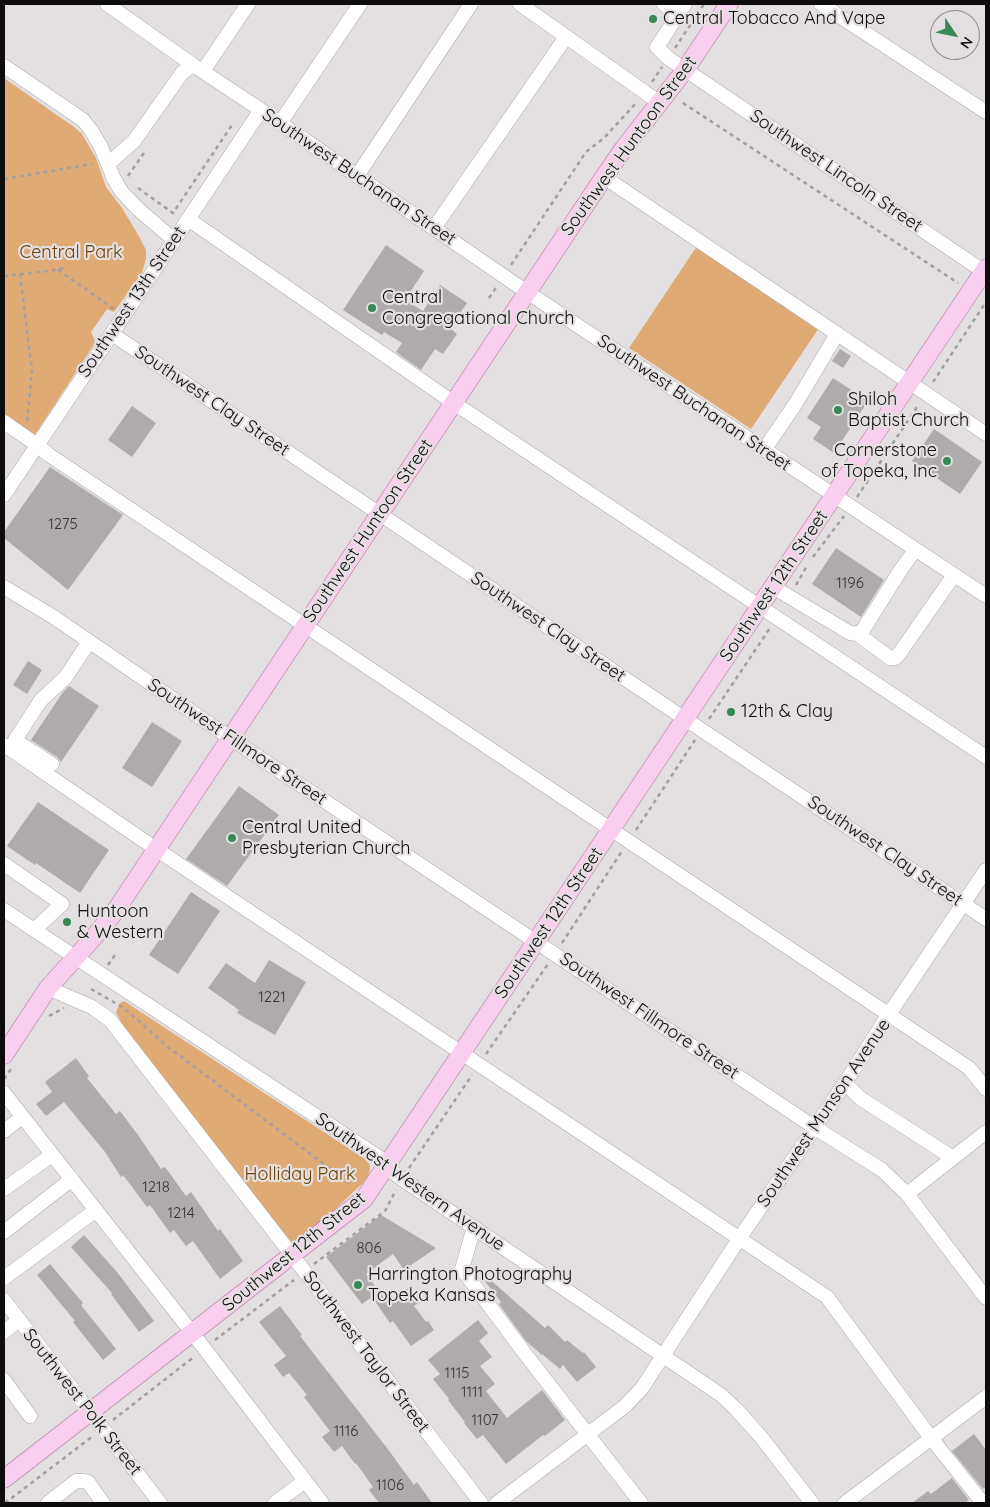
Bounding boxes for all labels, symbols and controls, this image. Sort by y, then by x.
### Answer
place label: Central Tobacco And Vape [663,8,886,30]
north arrow [930,10,980,60]
marker: Central Tobacco And Vape [647,13,659,25]
text: N [956,34,977,52]
street label: Southwest Huntoon Street [557,52,701,240]
street label: Southwest Buchanan Street [258,104,460,250]
street label: Southwest Lincoln Street [746,105,926,237]
street label: Southwest 13th Street [73,222,191,382]
park label: Central Park [19,242,123,264]
place label: Central Congregational Church [382,287,574,330]
marker: Central Congregational Church [366,302,378,314]
street label: Southwest Buchanan Street [593,330,795,476]
street label: Southwest Clay Street [131,341,293,461]
place label: Shiloh Baptist Church [848,389,969,432]
marker: Shiloh Baptist Church [832,404,844,416]
street label: Southwest Huntoon Street [298,435,438,627]
place label: Cornerstone of Topeka, Inc [821,440,937,482]
marker: Cornerstone of Topeka, Inc [941,455,953,467]
street label: Southwest 12th Street [715,506,833,666]
house number: 1275 [48,515,78,533]
street label: Southwest Clay Street [467,567,629,687]
house number: 1196 [836,574,864,592]
street label: Southwest Fillmore Street [143,674,331,810]
place label: 12th & Clay [741,701,833,723]
marker: 12th & Clay [725,706,737,718]
street label: Southwest Clay Street [804,791,966,911]
place label: Central United Presbyterian Church [242,817,410,860]
marker: Central United Presbyterian Church [226,832,238,844]
street label: Southwest 12th Street [490,843,608,1003]
place label: Huntoon & Western [77,901,163,944]
marker: Huntoon & Western [61,916,73,928]
street label: Southwest Fillmore Street [555,948,743,1084]
house number: 1221 [258,988,286,1006]
street label: Southwest Munson Avenue [753,1015,895,1211]
street label: Southwest Western Avenue [311,1108,509,1256]
park label: Holliday Park [244,1164,356,1186]
house number: 1218 [142,1178,170,1196]
street label: Southwest 12th Street [218,1188,370,1316]
house number: 1214 [167,1204,195,1222]
house number: 806 [356,1239,382,1257]
place label: Harrington Photography Topeka Kansas [368,1264,572,1306]
street label: Southwest Taylor Street [298,1267,434,1437]
marker: Harrington Photography Topeka Kansas [352,1279,364,1291]
street label: Southwest Polk Street [18,1324,146,1480]
house number: 1115 [445,1364,469,1382]
house number: 1111 [461,1383,483,1401]
house number: 1107 [472,1411,498,1429]
house number: 1116 [334,1422,358,1440]
house number: 1106 [376,1476,404,1494]

